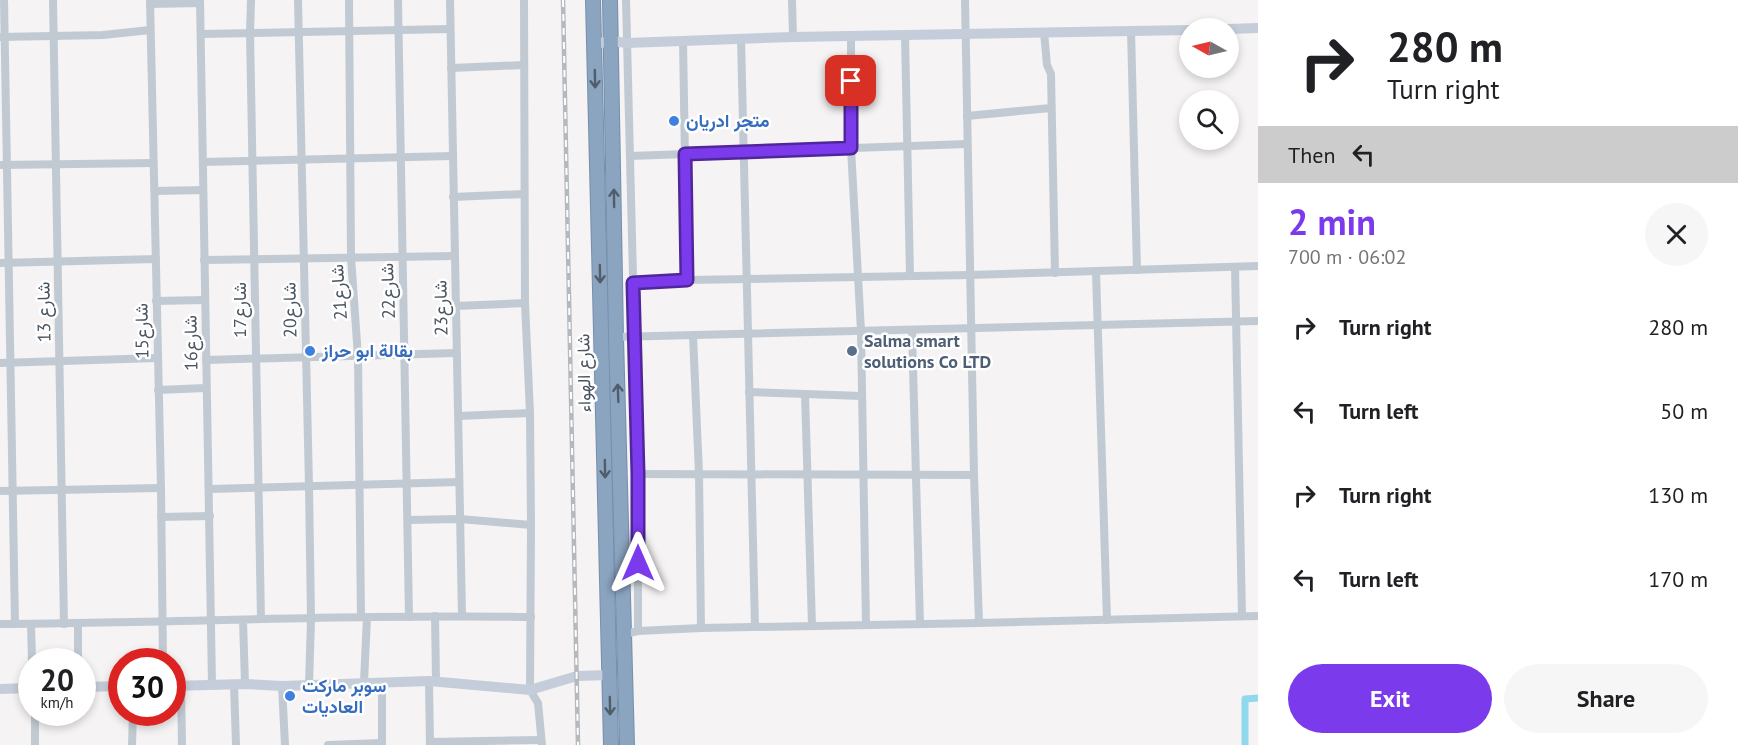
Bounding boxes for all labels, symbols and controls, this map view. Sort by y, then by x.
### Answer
north arrow [1179,18,1239,78]
map controls [1179,18,1239,150]
text: 280 m [1387,19,1503,74]
icon: right [1288,24,1366,102]
pin [825,55,876,106]
icon: arrive [834,64,867,97]
one-way arrow [590,69,601,89]
text: Turn right [1387,72,1500,106]
button: search [1179,90,1239,150]
place label: متجر ادريان [686,109,770,132]
marker: متجر ادريان [667,114,681,128]
icon: left [1347,138,1380,171]
text: Then [1288,141,1335,169]
one-way arrow [608,188,620,208]
text: 2 min [1288,198,1376,245]
button: close [1645,203,1708,266]
text: 700 m · 06:02 [1288,244,1406,270]
street label: شارع21 [325,263,353,321]
street label: شارع22 [375,263,401,319]
one-way arrow [594,264,606,284]
street label: شارع23 [429,280,453,336]
street label: شارع 13 [31,281,57,343]
street label: شارع17 [228,282,252,338]
street label: شارع20 [278,282,302,338]
street label: شارع15 [130,303,154,359]
icon: right [1288,311,1321,344]
text: Turn right [1339,313,1431,341]
text: 280 m [1648,313,1708,341]
street label: شارع16 [179,315,203,371]
place label: Salma smart solutions Co LTD [864,329,991,373]
street label: شارع الهواء [571,333,597,413]
place label: بقالة ابو حراز [321,339,413,362]
marker: بقالة ابو حراز [303,344,317,358]
marker: Salma smart solutions Co LTD [845,344,859,358]
one-way arrow [612,383,624,403]
icon: left [1288,395,1321,428]
text: Turn left [1339,397,1419,425]
text: 50 m [1660,397,1708,425]
one-way arrow [599,459,610,479]
icon: right [1288,479,1321,512]
text: Turn right [1339,481,1431,509]
text: 130 m [1648,481,1708,509]
position arrow [606,531,670,595]
icon: left [1288,563,1321,596]
text: Turn left [1339,565,1419,593]
text: 170 m [1648,565,1708,593]
speed limit sign: 30 [108,648,186,726]
text: 20 [40,660,74,699]
button: Exit [1288,664,1492,733]
button: Share [1504,664,1708,733]
place label: سوبر ماركت العاديات [302,674,386,718]
marker: سوبر ماركت العاديات [283,689,297,703]
text: km/h [41,693,73,712]
one-way arrow [605,696,616,716]

